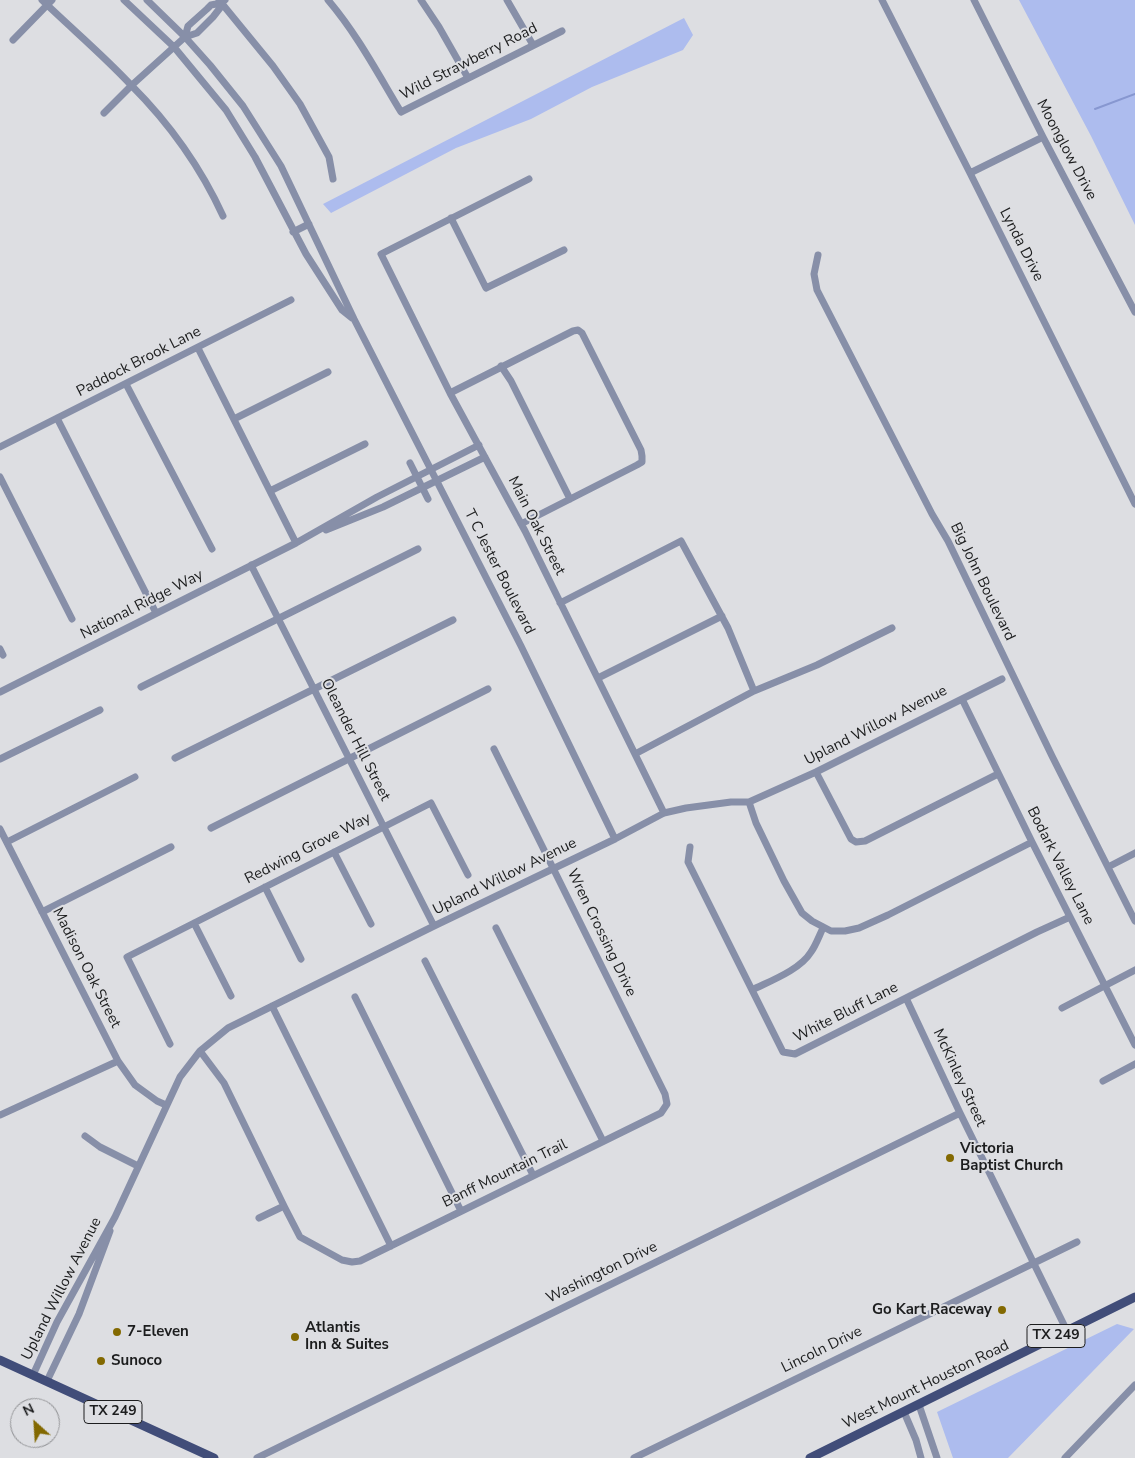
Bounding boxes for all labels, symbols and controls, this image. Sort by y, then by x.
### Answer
street label: Wild Strawberry Road [397,20,541,104]
street label: Moonglow Drive [1032,97,1100,203]
street label: Lynda Drive [995,205,1047,285]
street label: Paddock Brook Lane [74,323,204,401]
street label: Main Oak Street [503,474,569,578]
street label: T C Jester Boulevard [460,506,538,638]
street label: Big John Boulevard [946,520,1018,644]
street label: National Ridge Way [78,566,206,644]
street label: Oleander Hill Street [316,676,394,804]
street label: Upland Willow Avenue [802,682,950,770]
street label: Bodark Valley Lane [1022,804,1098,928]
street label: Redwing Grove Way [242,809,374,889]
street label: Upland Willow Avenue [430,834,580,920]
street label: Wren Crossing Drive [562,866,640,1000]
street label: Madison Oak Street [48,905,124,1031]
street label: White Bluff Lane [791,979,901,1047]
street label: McKinley Street [928,1026,990,1130]
street label: Banff Mountain Trail [440,1136,570,1212]
place label: Victoria Baptist Church [960,1140,1063,1175]
marker: Victoria Baptist Church [944,1152,956,1164]
street label: Upland Willow Avenue [18,1215,106,1363]
street label: Washington Drive [543,1238,661,1308]
place label: Go Kart Raceway [872,1301,992,1319]
marker: Go Kart Raceway [996,1304,1008,1316]
place label: Atlantis Inn & Suites [305,1319,389,1354]
place label: 7-Eleven [127,1323,189,1341]
street label: Lincoln Drive [779,1323,865,1377]
road number: TX 249 [1027,1324,1085,1348]
marker: 7-Eleven [111,1326,123,1338]
marker: Atlantis Inn & Suites [289,1331,301,1343]
street label: West Mount Houston Road [840,1337,1012,1433]
place label: Sunoco [111,1352,162,1370]
marker: Sunoco [95,1355,107,1367]
north arrow [10,1398,60,1448]
text: N [20,1399,38,1421]
road number: TX 249 [84,1400,142,1424]

